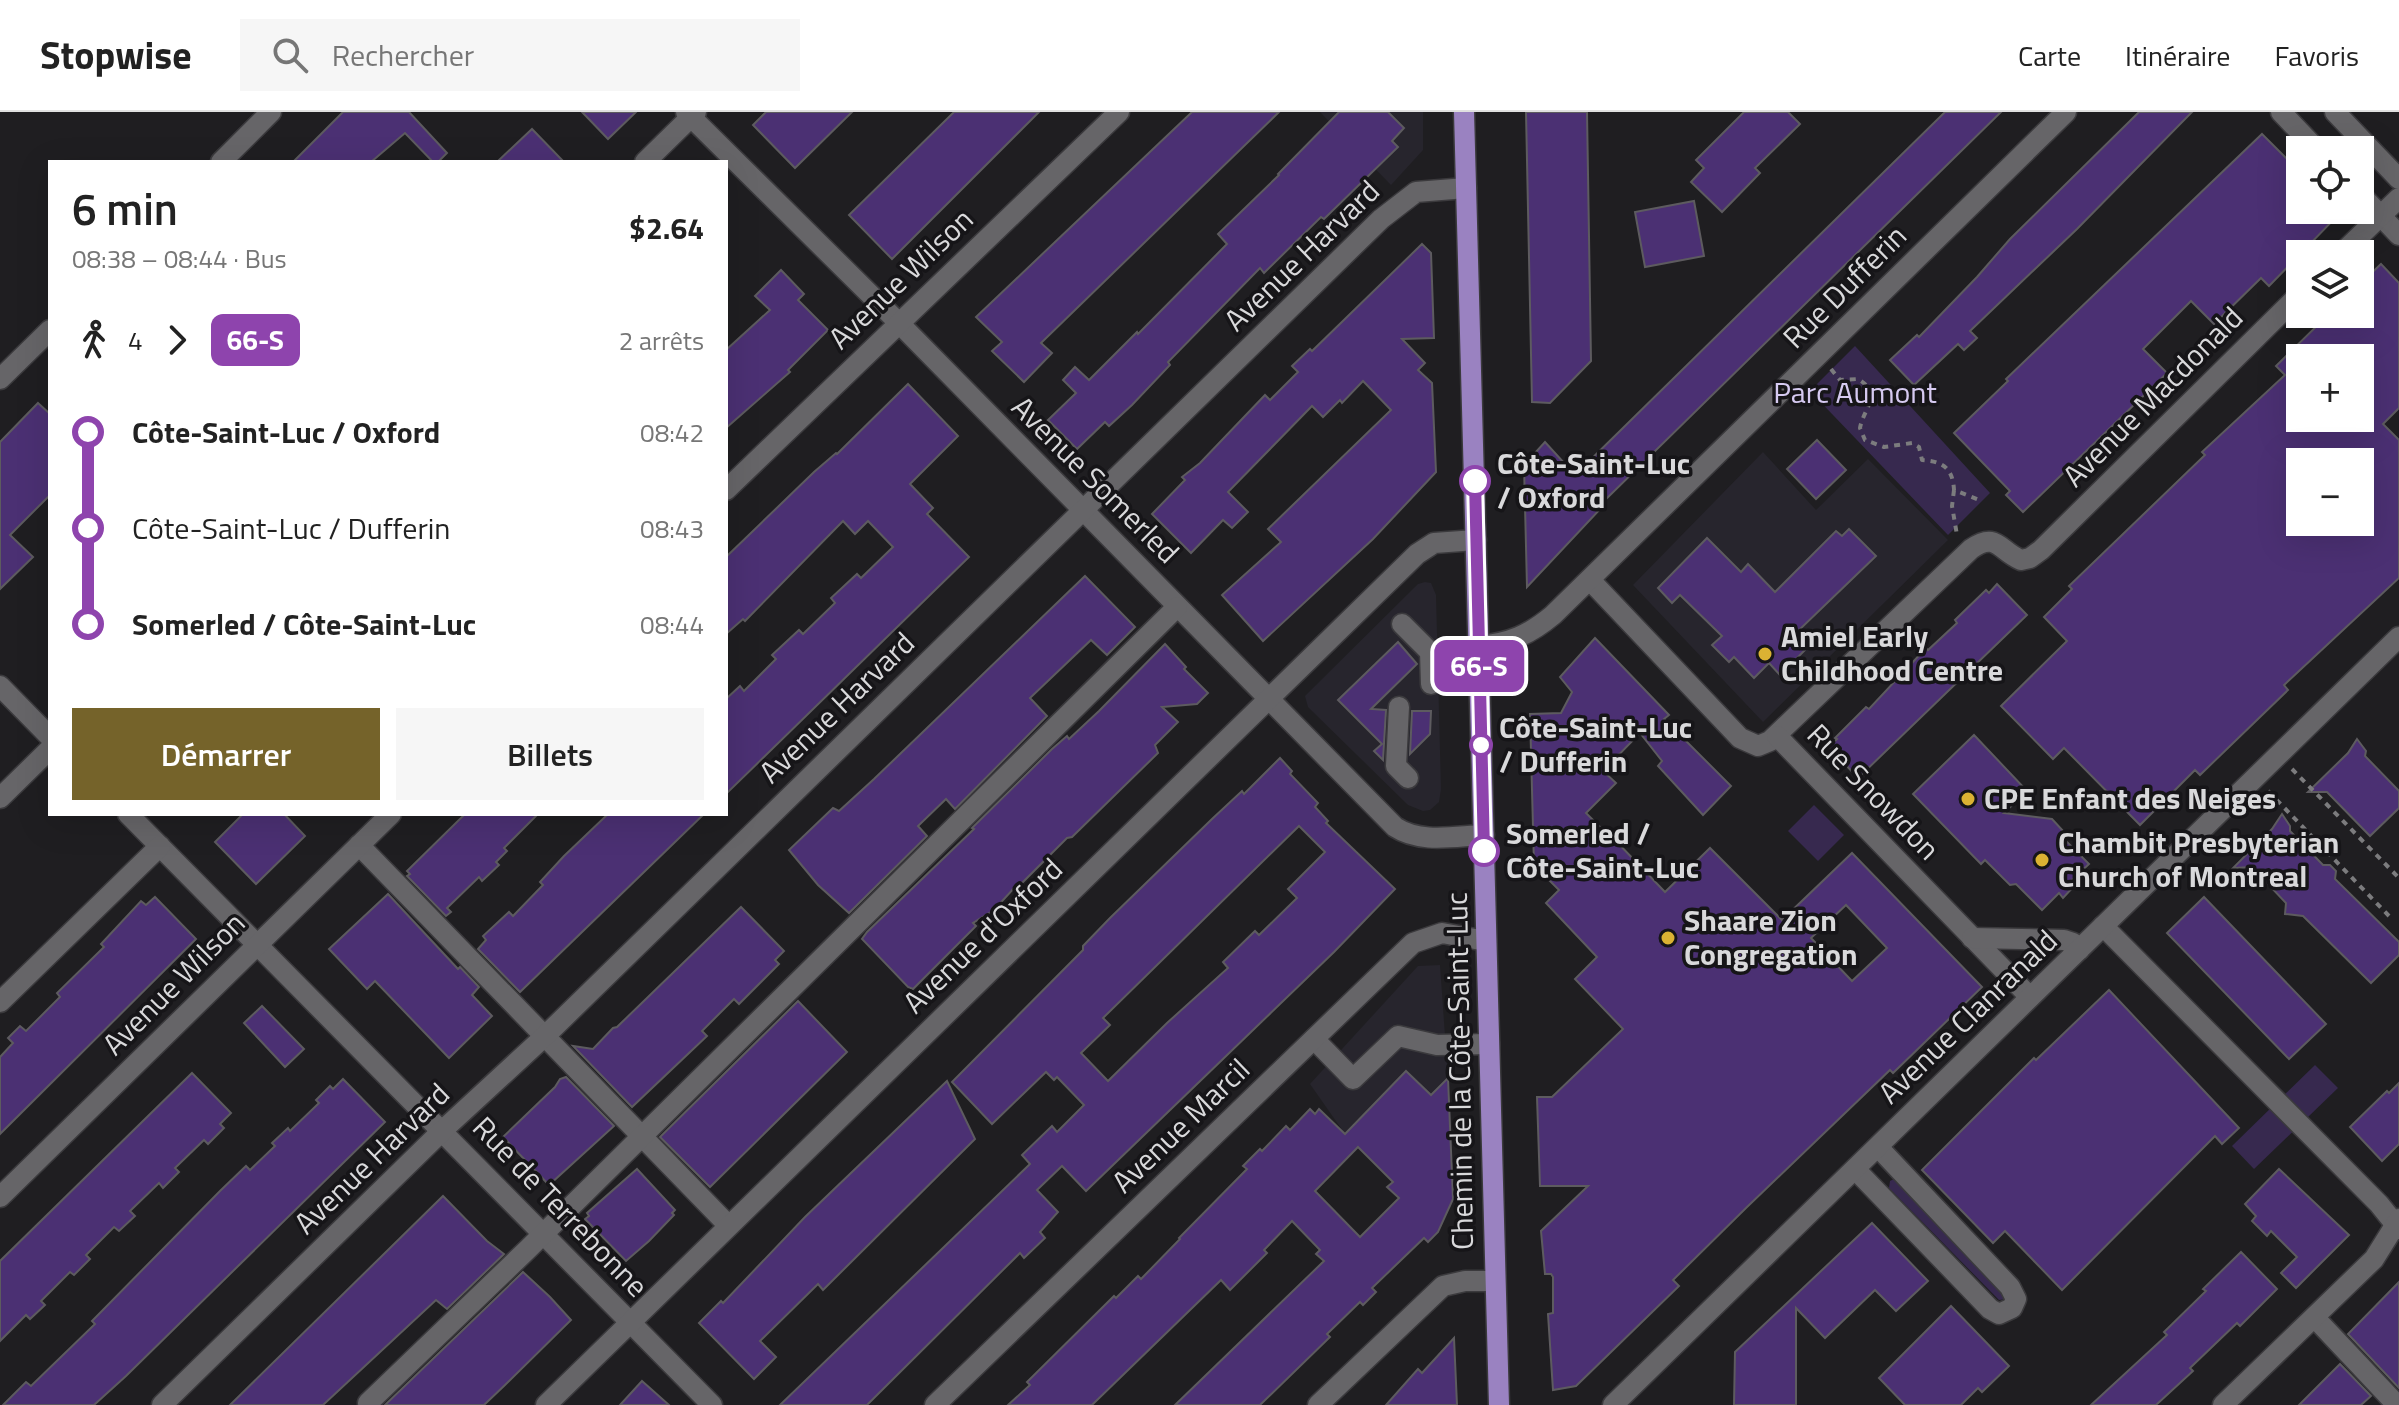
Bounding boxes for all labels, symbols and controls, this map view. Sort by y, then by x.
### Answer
search box [240,19,800,91]
text: Stopwise [40,26,192,84]
text: Rechercher [332,32,474,78]
icon: search [268,33,312,77]
text: Carte [2018,34,2081,77]
text: Itinéraire [2125,34,2230,77]
text: Favoris [2274,34,2359,77]
map controls [2286,136,2374,536]
button: locate [2286,136,2374,224]
street label: Avenue Harvard [1213,169,1390,342]
text: 6 min [72,175,178,242]
street label: Avenue Wilson [817,197,983,360]
text: $2.64 [629,205,704,251]
street label: Rue Dufferin [1772,214,1917,359]
text: 08:38 – 08:44 · Bus [72,239,287,278]
button: layers [2286,240,2374,328]
street label: Avenue Macdonald [2051,295,2253,497]
icon: walk [72,318,116,362]
icon: forward [155,318,199,362]
text: 66-S [227,318,284,361]
text: 4 [128,321,143,360]
text: 2 arrêts [619,321,704,360]
button: + [2286,344,2374,432]
park label: Parc Aumont [1773,369,1937,415]
street label: Avenue Somerled [1001,385,1190,574]
text: Côte-Saint-Luc / Oxford [132,409,440,455]
text: 08:42 [640,413,704,452]
place label: Côte-Saint-Luc / Oxford [1497,440,1690,520]
button: − [2286,448,2374,536]
marker: Côte-Saint-Luc / Oxford [1460,466,1490,496]
text: Côte-Saint-Luc / Dufferin [132,505,450,551]
text: 08:43 [640,509,704,548]
text: Somerled / Côte-Saint-Luc [132,601,476,647]
text: 08:44 [640,605,704,644]
place label: Amiel Early Childhood Centre [1781,613,2003,693]
street label: Avenue Harvard [748,621,925,794]
line badge: 66-S [1423,640,1535,692]
text: 66-S [1450,644,1508,687]
marker: Amiel Early Childhood Centre [1756,645,1774,663]
place label: Côte-Saint-Luc / Dufferin [1499,704,1692,784]
button: Démarrer [72,708,380,800]
button: Billets [396,708,704,800]
street label: Rue Snowdon [1797,713,1951,870]
marker: Côte-Saint-Luc / Dufferin [1470,734,1492,756]
place label: CPE Enfant des Neiges [1984,775,2276,821]
marker: CPE Enfant des Neiges [1959,790,1977,808]
place label: Somerled / Côte-Saint-Luc [1506,810,1699,890]
place label: Chambit Presbyterian Church of Montreal [2058,819,2339,899]
marker: Somerled / Côte-Saint-Luc [1469,836,1499,866]
street label: Avenue d'Oxford [892,847,1073,1024]
marker: Chambit Presbyterian Church of Montreal [2033,851,2051,869]
street label: Chemin de la Côte-Saint-Luc [1433,892,1485,1250]
place label: Shaare Zion Congregation [1684,897,1858,977]
street label: Avenue Wilson [91,901,255,1065]
street label: Avenue Clanranald [1867,918,2068,1114]
marker: Shaare Zion Congregation [1659,929,1677,947]
street label: Avenue Marcil [1101,1047,1260,1203]
street label: Avenue Harvard [283,1072,460,1245]
street label: Rue de Terrebonne [462,1105,659,1307]

